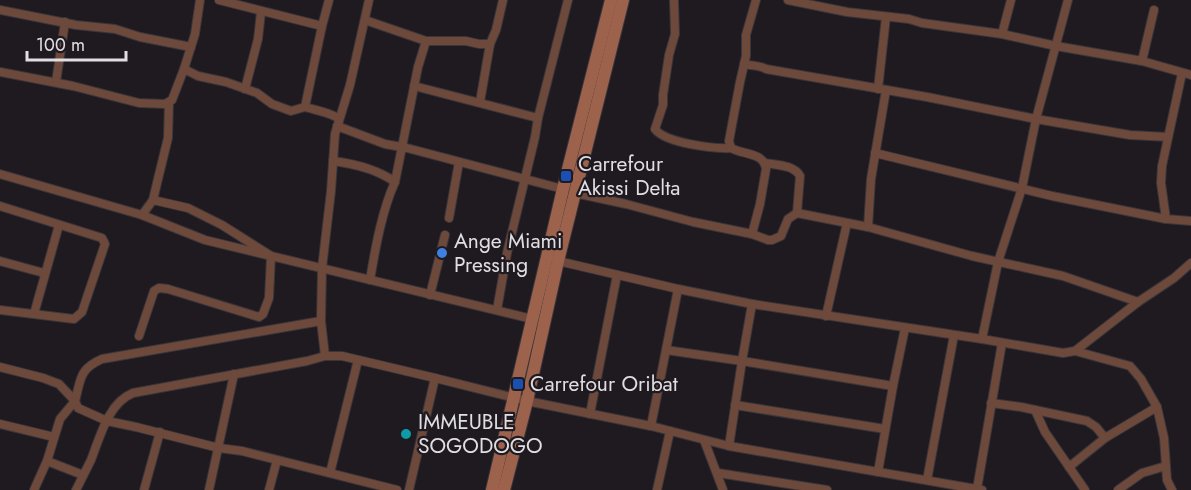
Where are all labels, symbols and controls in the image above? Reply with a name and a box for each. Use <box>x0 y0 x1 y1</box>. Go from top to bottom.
scale bar <box>27 24 126 62</box>
text: 100 m <box>36 32 85 58</box>
place label: Carrefour Akissi Delta <box>578 149 680 203</box>
marker: Carrefour Akissi Delta <box>559 169 573 183</box>
place label: Ange Miami Pressing <box>454 226 562 280</box>
marker: Ange Miami Pressing <box>435 246 449 260</box>
place label: Carrefour Oribat <box>530 369 678 399</box>
marker: Carrefour Oribat <box>511 377 525 391</box>
place label: IMMEUBLE SOGODOGO <box>418 407 543 461</box>
marker: IMMEUBLE SOGODOGO <box>399 427 413 441</box>

